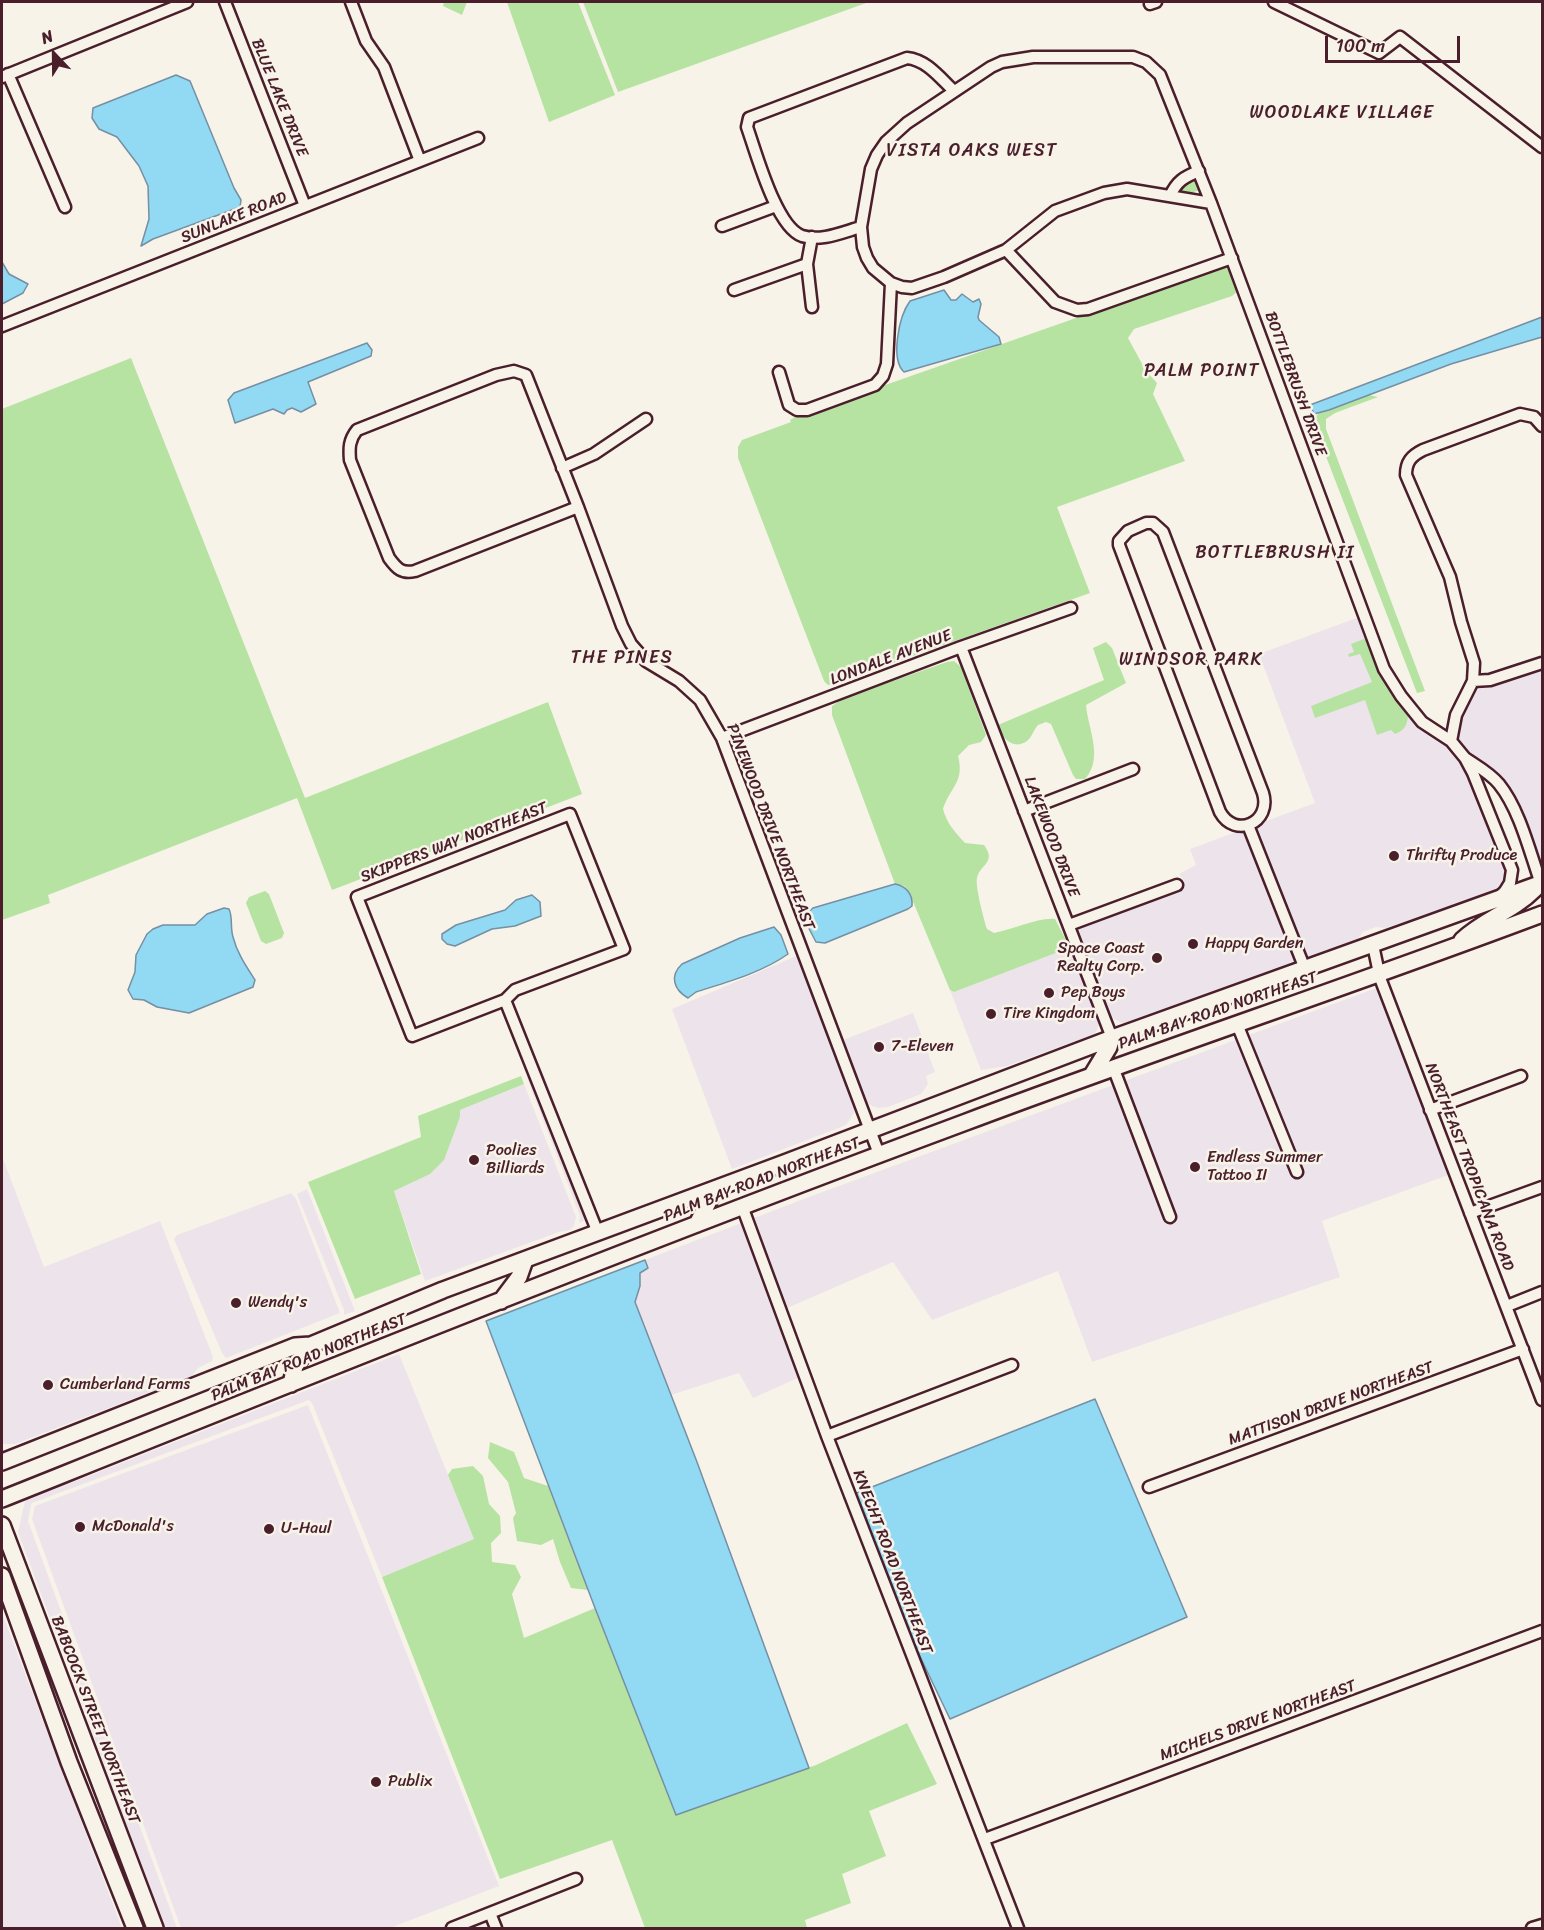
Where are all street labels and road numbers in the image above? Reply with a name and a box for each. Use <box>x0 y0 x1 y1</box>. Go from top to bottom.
street label: BLUE LAKE DRIVE <box>247 36 311 160</box>
street label: SUNLAKE ROAD <box>178 188 290 248</box>
street label: BOTTLEBRUSH DRIVE <box>1260 309 1330 459</box>
street label: LONDALE AVENUE <box>828 626 954 690</box>
street label: PINEWOOD DRIVE NORTHEAST <box>722 721 818 933</box>
street label: LAKEWOOD DRIVE <box>1019 774 1083 900</box>
street label: SKIPPERS WAY NORTHEAST <box>358 798 550 888</box>
street label: PALM BAY ROAD NORTHEAST <box>1116 968 1320 1054</box>
street label: NORTHEAST TROPICANA ROAD <box>1420 1060 1518 1274</box>
street label: PALM BAY ROAD NORTHEAST <box>661 1134 863 1226</box>
street label: PALM BAY ROAD NORTHEAST <box>209 1310 409 1406</box>
street label: MATTISON DRIVE NORTHEAST <box>1226 1358 1436 1450</box>
street label: KNECHT ROAD NORTHEAST <box>848 1467 936 1657</box>
street label: BABCOCK STREET NORTHEAST <box>46 1613 144 1827</box>
street label: MICHELS DRIVE NORTHEAST <box>1157 1677 1359 1765</box>

